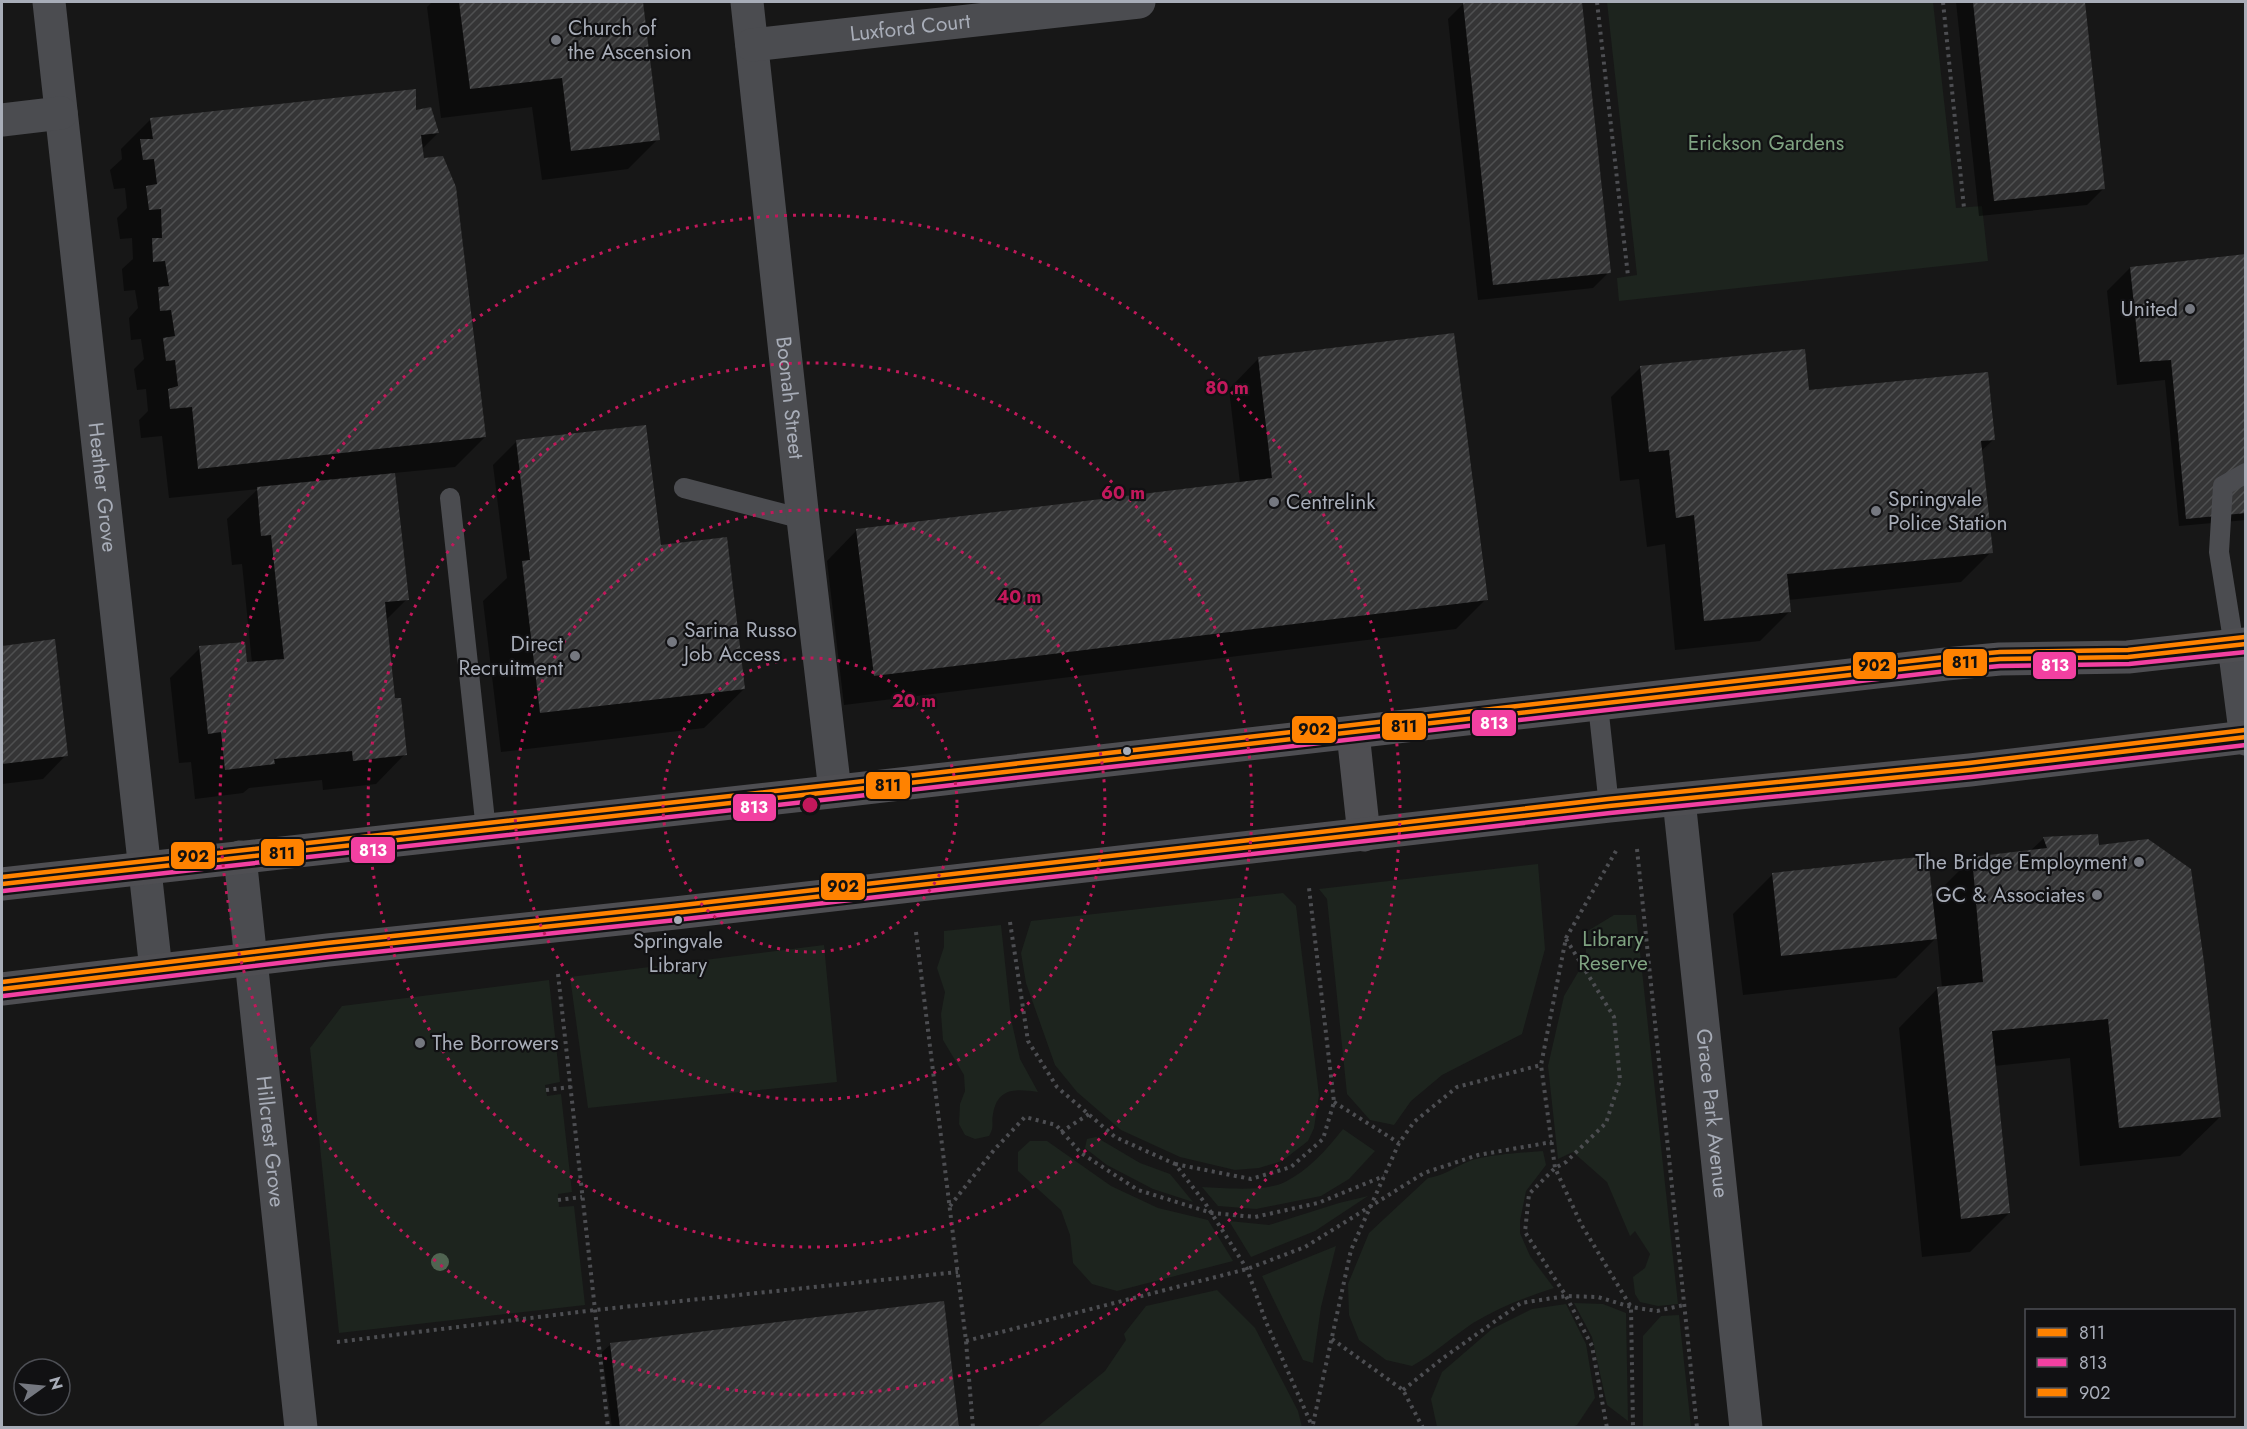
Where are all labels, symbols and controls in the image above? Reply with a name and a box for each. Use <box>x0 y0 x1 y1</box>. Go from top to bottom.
street label: Luxford Court <box>848 6 972 49</box>
place label: Church of the Ascension <box>568 13 692 67</box>
marker: Church of the Ascension <box>549 33 563 47</box>
park label: Erickson Gardens <box>1688 128 1844 158</box>
place label: United <box>2121 294 2178 324</box>
marker: United <box>2183 302 2197 316</box>
street label: Boonah Street <box>768 335 811 461</box>
text: 80 m <box>1205 375 1249 401</box>
street label: Heather Grove <box>81 421 125 554</box>
text: 60 m <box>1101 480 1145 506</box>
place label: Springvale Police Station <box>1888 484 2007 538</box>
place label: Centrelink <box>1286 487 1376 517</box>
marker: Centrelink <box>1267 495 1281 509</box>
marker: Springvale Police Station <box>1869 504 1883 518</box>
text: 40 m <box>997 584 1041 610</box>
place label: Sarina Russo Job Access <box>681 615 797 669</box>
place label: Direct Recruitment <box>458 629 563 683</box>
marker: Sarina Russo Job Access <box>665 635 679 649</box>
line badge: 811 <box>1942 648 1988 677</box>
marker: Direct Recruitment <box>568 649 582 663</box>
line badge: 902 <box>1852 651 1897 680</box>
text: 811 <box>1952 651 1978 674</box>
line badge: 813 <box>2032 651 2077 680</box>
text: 902 <box>1858 654 1890 677</box>
text: 813 <box>2041 654 2069 677</box>
text: 20 m <box>892 688 936 714</box>
line badge: 813 <box>1471 709 1517 737</box>
line badge: 811 <box>1381 712 1427 741</box>
text: 813 <box>1480 712 1508 735</box>
line badge: 902 <box>1291 715 1337 744</box>
text: 811 <box>1391 715 1417 738</box>
text: 902 <box>1298 718 1330 741</box>
unlabelled marker <box>1121 745 1133 757</box>
line badge: 811 <box>865 771 911 800</box>
text: 811 <box>875 774 901 797</box>
line badge: 813 <box>732 793 777 822</box>
centre of rings <box>800 795 820 815</box>
text: 813 <box>740 796 768 819</box>
line badge: 813 <box>350 836 396 864</box>
line badge: 811 <box>260 838 305 867</box>
text: 813 <box>359 839 387 862</box>
line badge: 902 <box>170 841 216 870</box>
text: 811 <box>269 842 295 865</box>
text: 902 <box>177 845 209 868</box>
place label: The Bridge Employment <box>1915 847 2127 877</box>
marker: The Bridge Employment <box>2132 855 2146 869</box>
line badge: 902 <box>820 872 866 901</box>
text: 902 <box>827 875 859 898</box>
place label: GC & Associates <box>1935 880 2085 910</box>
marker: GC & Associates <box>2090 888 2104 902</box>
marker: Springvale Library <box>672 914 684 926</box>
park label: Library Reserve <box>1578 924 1648 978</box>
place label: Springvale Library <box>633 927 723 980</box>
street label: Grace Park Avenue <box>1688 1027 1736 1200</box>
place label: The Borrowers <box>432 1028 559 1058</box>
marker: The Borrowers <box>413 1036 427 1050</box>
street label: Hillcrest Grove <box>248 1074 292 1209</box>
legend <box>2025 1309 2235 1417</box>
text: 811 <box>2079 1320 2105 1346</box>
text: 813 <box>2079 1350 2107 1376</box>
north arrow <box>12 1357 72 1417</box>
text: N <box>43 1374 69 1392</box>
text: 902 <box>2079 1380 2110 1406</box>

